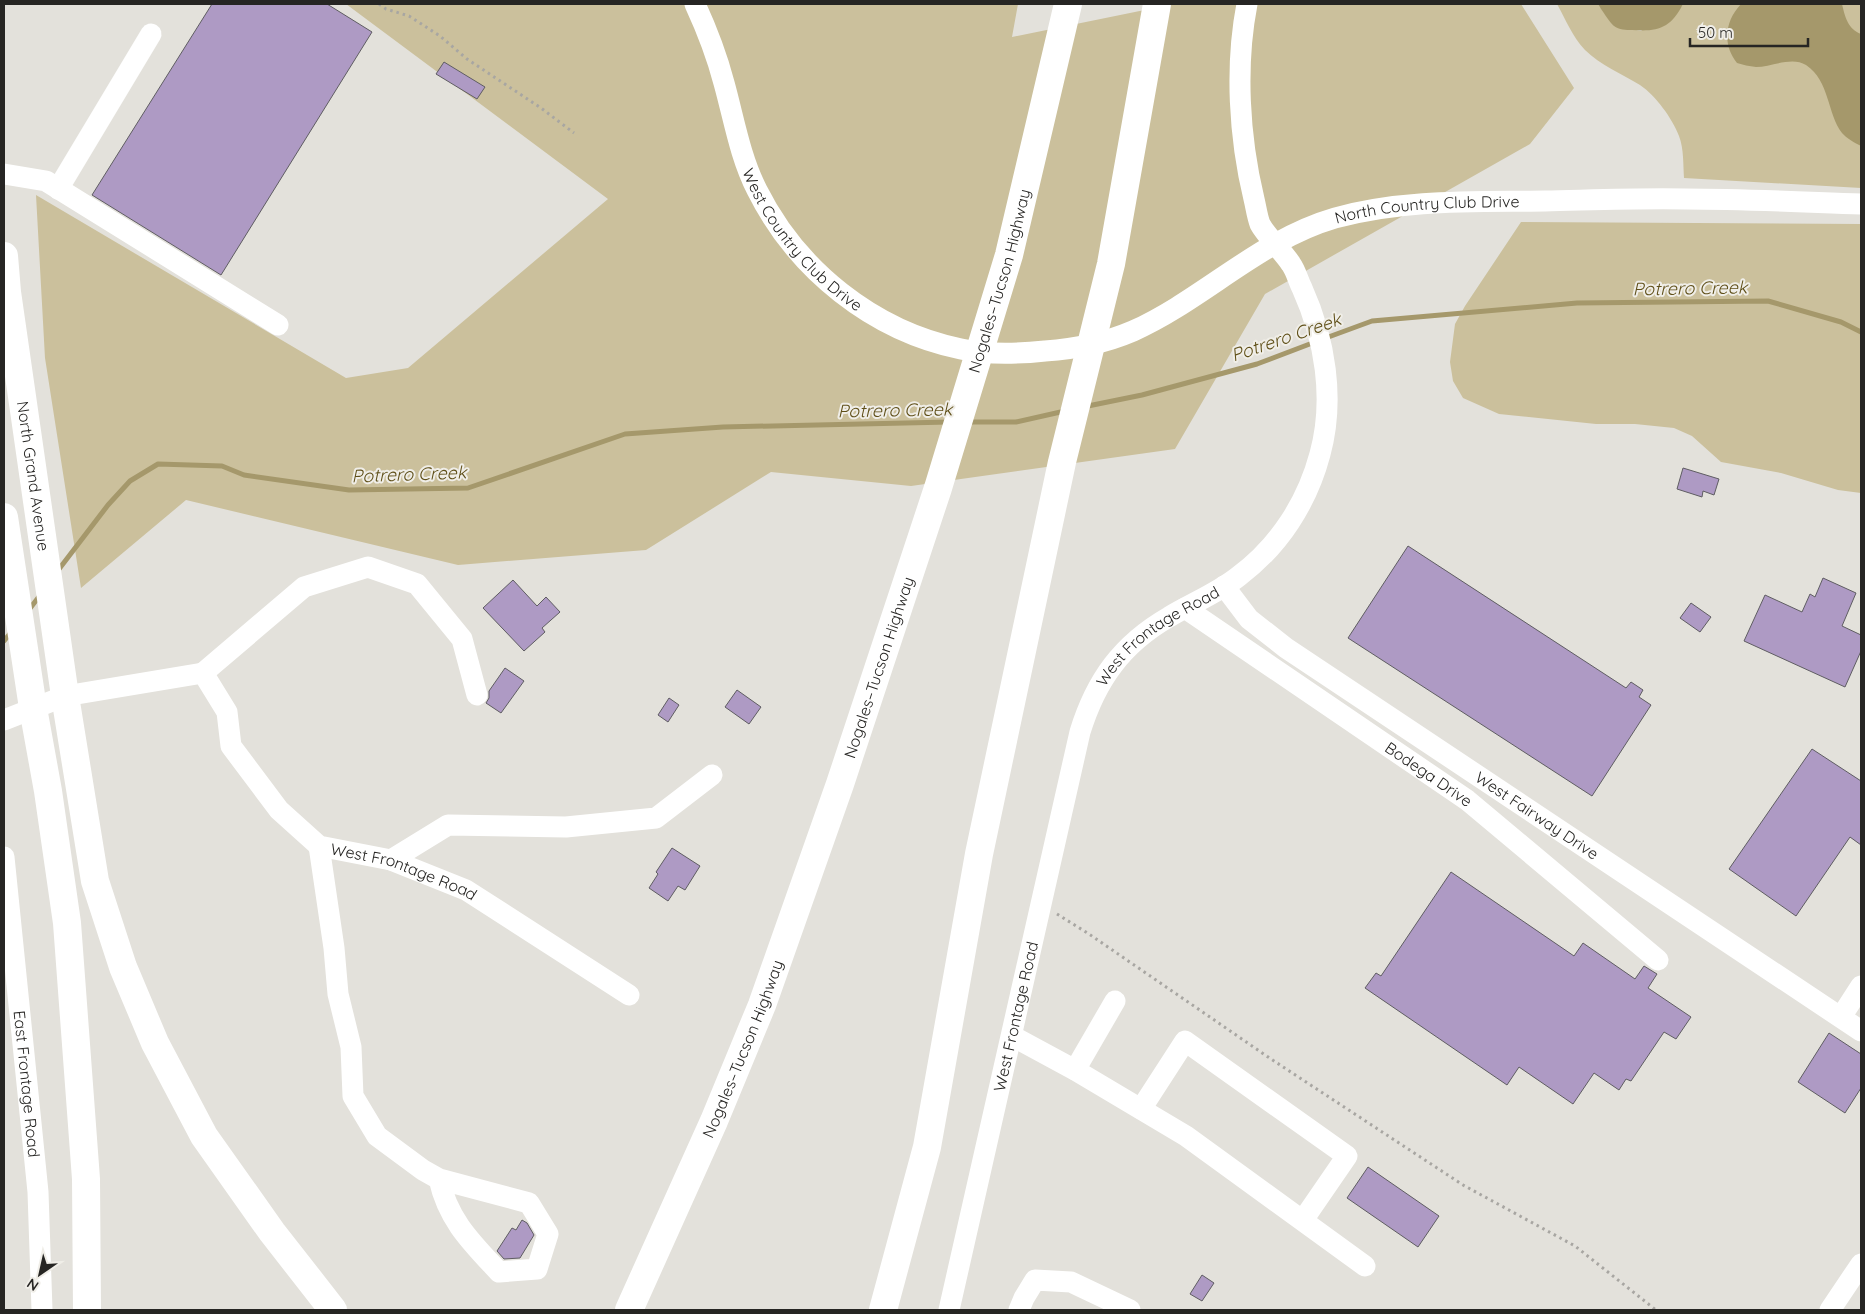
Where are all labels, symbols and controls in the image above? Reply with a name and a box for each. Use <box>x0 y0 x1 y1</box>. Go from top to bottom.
scale bar <box>1690 15 1808 47</box>
text: 50 m <box>1698 23 1733 42</box>
street label: West Country Club Drive <box>738 165 866 315</box>
street label: Nogales–Tucson Highway <box>964 187 1034 375</box>
street label: North Country Club Drive <box>1332 191 1520 228</box>
water label: Potrero Creek <box>1632 275 1749 301</box>
water label: Potrero Creek <box>1228 307 1345 367</box>
water label: Potrero Creek <box>837 397 954 423</box>
street label: North Grand Avenue <box>13 400 54 552</box>
water label: Potrero Creek <box>351 460 468 487</box>
street label: Nogales–Tucson Highway <box>839 574 918 761</box>
street label: West Frontage Road <box>1092 582 1223 690</box>
street label: Bodega Drive <box>1381 737 1476 811</box>
street label: West Fairway Drive <box>1471 767 1603 864</box>
street label: West Frontage Road <box>329 838 481 904</box>
street label: West Frontage Road <box>989 940 1042 1093</box>
street label: Nogales–Tucson Highway <box>698 957 787 1141</box>
street label: East Frontage Road <box>10 1009 44 1158</box>
north arrow <box>15 1249 65 1299</box>
text: N <box>23 1274 42 1295</box>

